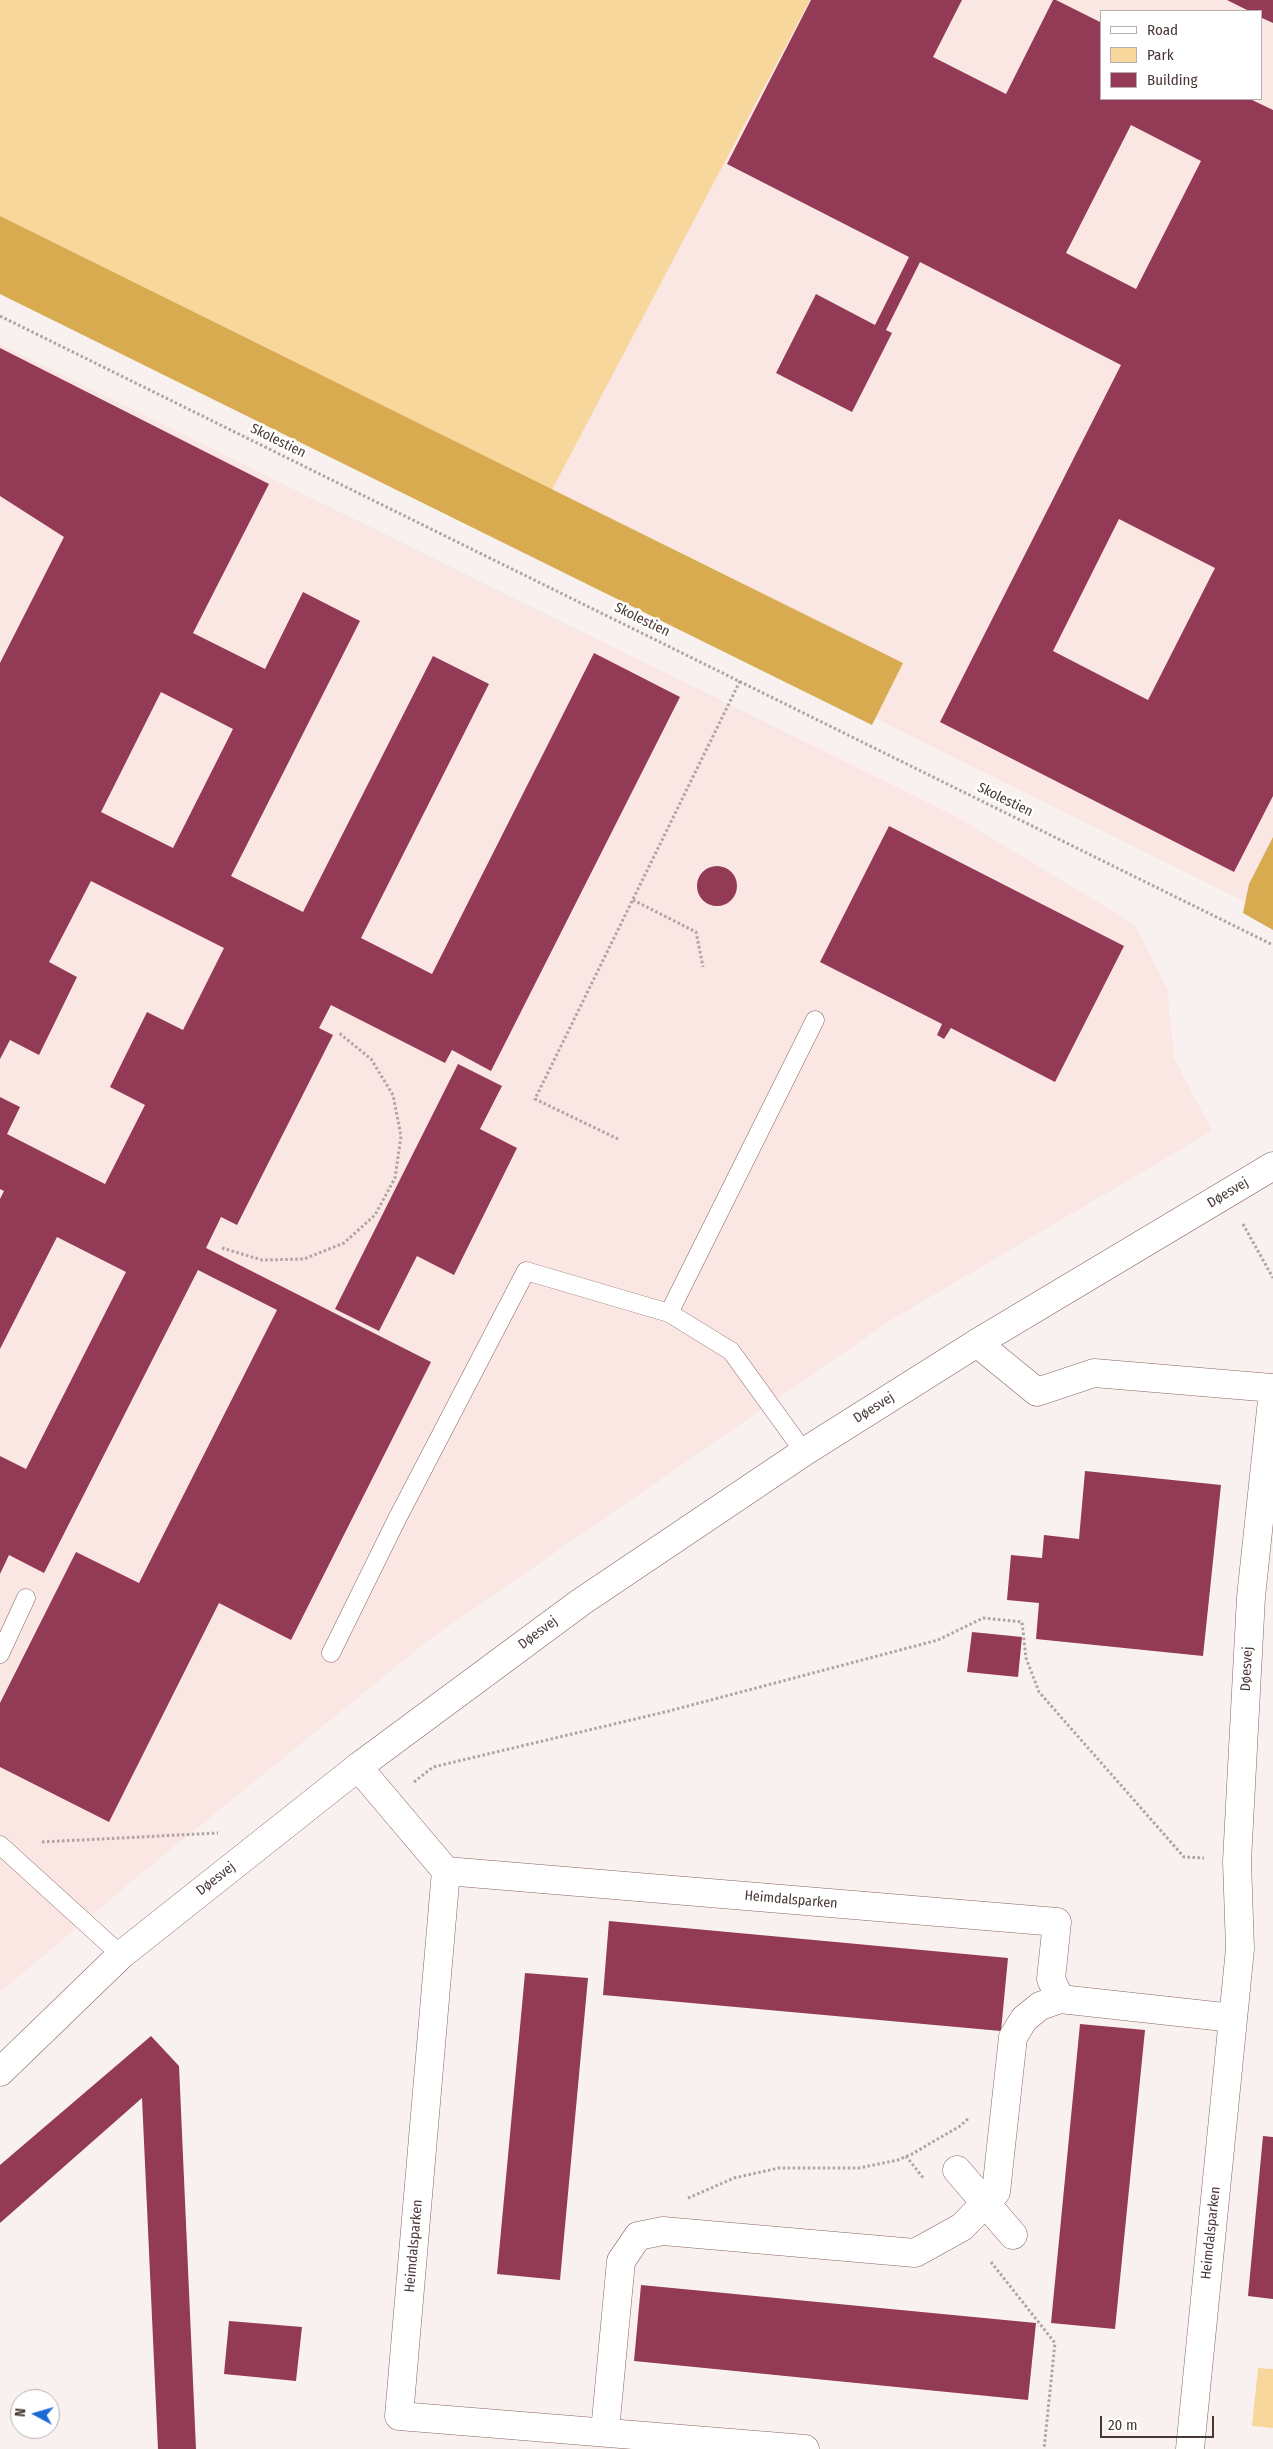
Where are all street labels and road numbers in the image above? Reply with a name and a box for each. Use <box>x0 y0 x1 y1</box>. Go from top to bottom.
street label: Skolestien <box>248 420 308 462</box>
street label: Skolestien <box>612 599 672 641</box>
street label: Skolestien <box>975 779 1035 821</box>
street label: Døesvej <box>1204 1174 1252 1212</box>
street label: Døesvej <box>851 1389 897 1427</box>
street label: Døesvej <box>515 1613 561 1653</box>
street label: Døesvej <box>1237 1646 1257 1692</box>
street label: Døesvej <box>193 1859 239 1899</box>
street label: Heimdalsparken <box>744 1888 838 1912</box>
street label: Heimdalsparken <box>1198 2186 1224 2280</box>
street label: Heimdalsparken <box>402 2199 426 2293</box>

